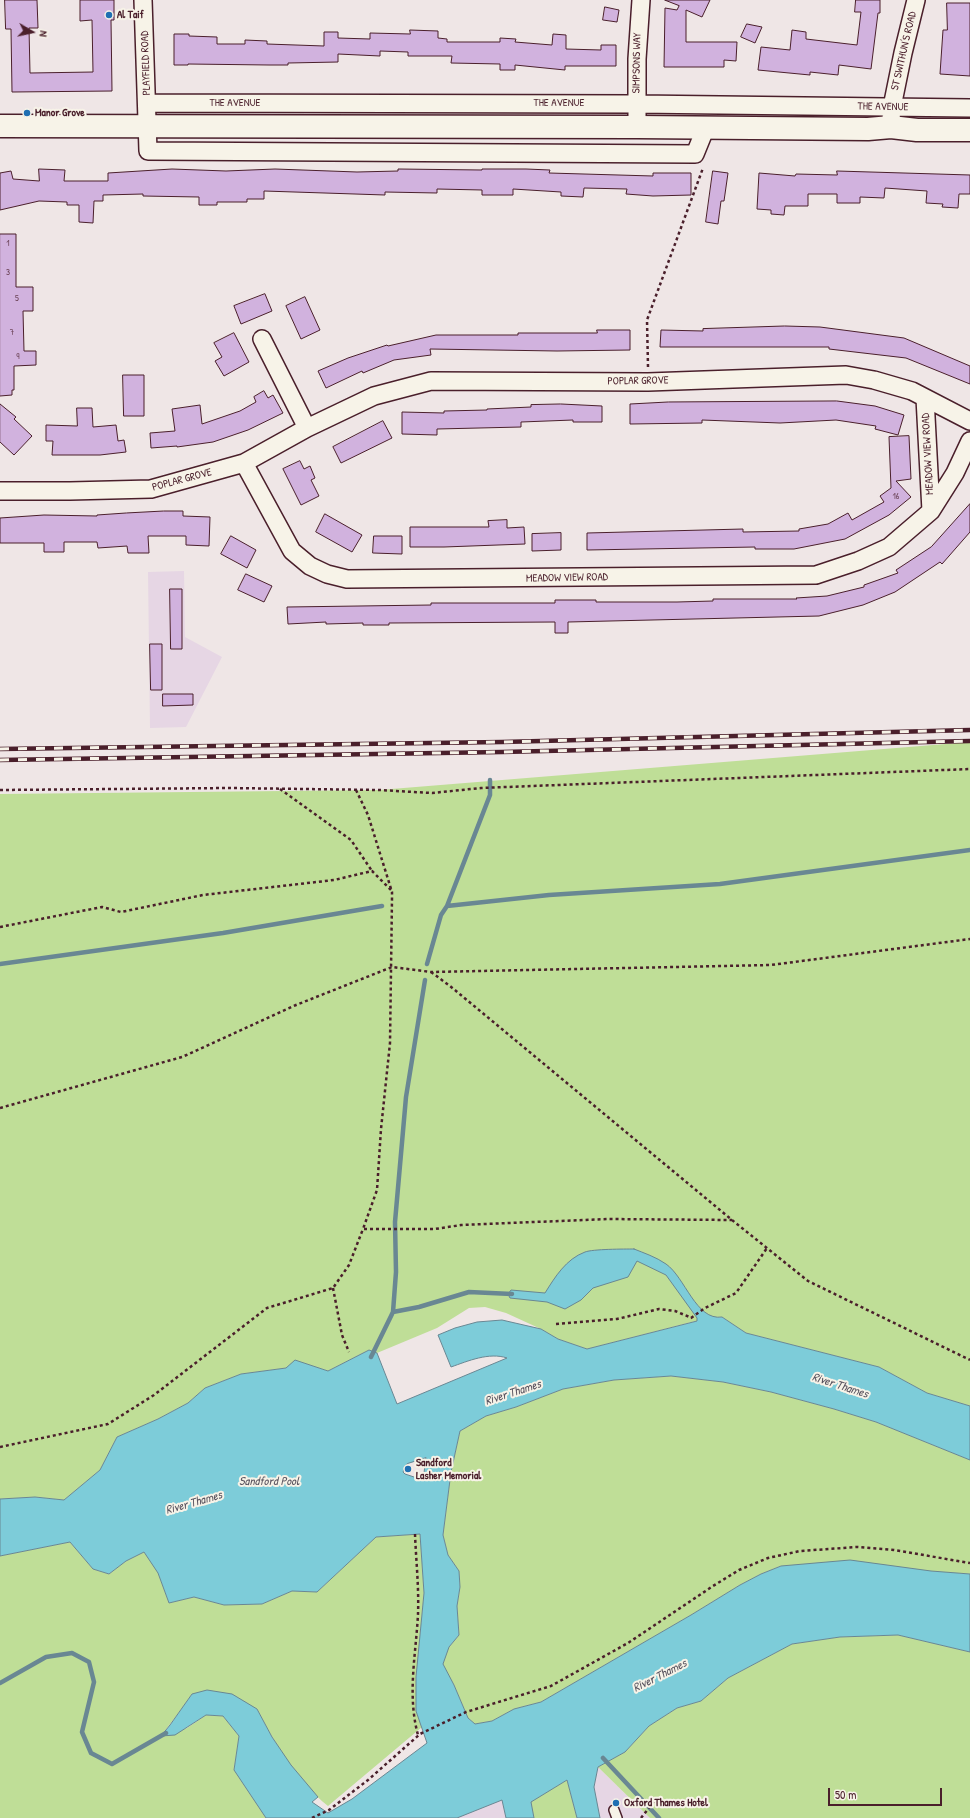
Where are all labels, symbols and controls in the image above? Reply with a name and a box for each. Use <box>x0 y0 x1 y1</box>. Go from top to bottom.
place label: Al Taif <box>117 8 144 22</box>
marker: Al Taif <box>104 10 114 20</box>
street label: ST SWITHUN'S ROAD <box>889 10 919 92</box>
north arrow <box>12 12 52 52</box>
text: N <box>36 30 51 38</box>
street label: PLAYFIELD ROAD <box>138 30 154 96</box>
street label: SIMPSONS WAY <box>630 32 644 94</box>
street label: THE AVENUE <box>210 96 260 110</box>
street label: THE AVENUE <box>534 96 584 110</box>
street label: THE AVENUE <box>857 100 909 114</box>
place label: Manor Grove <box>35 106 85 120</box>
marker: Manor Grove <box>22 108 32 118</box>
house number: 1 <box>6 239 10 249</box>
house number: 3 <box>6 268 10 278</box>
house number: 5 <box>15 294 19 304</box>
house number: 7 <box>10 328 14 338</box>
house number: 9 <box>16 352 20 362</box>
street label: POPLAR GROVE <box>607 374 669 388</box>
street label: MEADOW VIEW ROAD <box>919 413 937 495</box>
street label: POPLAR GROVE <box>151 466 213 494</box>
house number: 16 <box>893 492 899 502</box>
street label: MEADOW VIEW ROAD <box>526 571 608 585</box>
water label: River Thames <box>810 1370 870 1402</box>
water label: River Thames <box>483 1377 543 1409</box>
place label: Sandford Lasher Memorial <box>416 1456 481 1482</box>
marker: Sandford Lasher Memorial <box>403 1464 413 1474</box>
water label: Sandford Pool <box>239 1475 299 1489</box>
water label: River Thames <box>164 1488 224 1518</box>
water label: River Thames <box>631 1656 689 1696</box>
scale bar <box>830 1780 944 1806</box>
text: 50 m <box>835 1786 856 1803</box>
place label: Oxford Thames Hotel <box>624 1796 708 1810</box>
marker: Oxford Thames Hotel <box>611 1798 621 1808</box>

